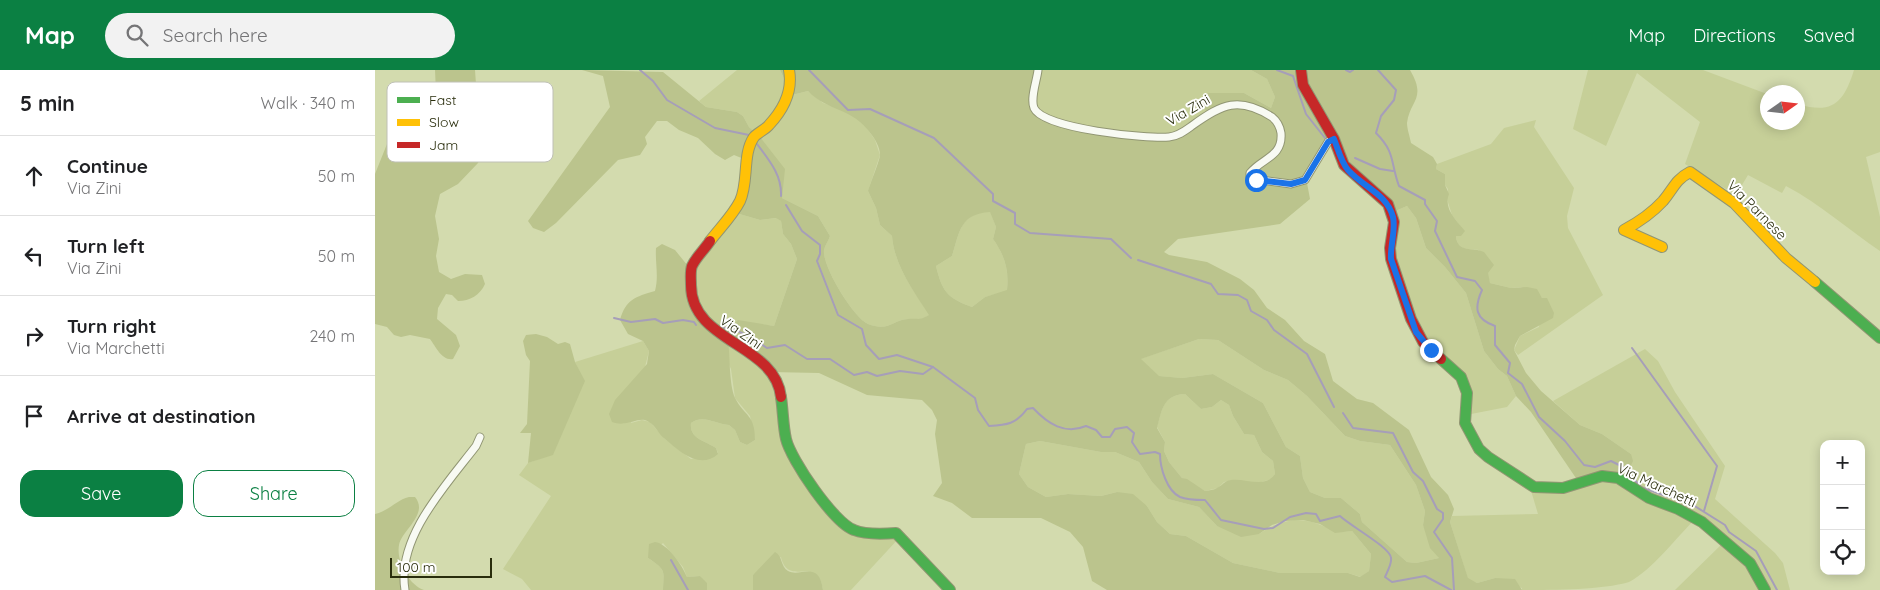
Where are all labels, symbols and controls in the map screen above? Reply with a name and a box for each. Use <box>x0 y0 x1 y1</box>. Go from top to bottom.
search box <box>105 13 455 58</box>
text: Map <box>25 20 75 50</box>
icon: search <box>123 21 151 49</box>
text: Search here <box>163 23 268 47</box>
text: Map <box>1628 24 1665 47</box>
text: Directions <box>1693 24 1776 47</box>
text: Saved <box>1804 24 1855 47</box>
legend <box>387 82 553 162</box>
north arrow <box>1760 85 1805 130</box>
text: 5 min <box>20 90 75 116</box>
street label: Via Zini <box>1163 90 1213 130</box>
text: Fast <box>429 91 457 109</box>
text: Walk · 340 m <box>261 93 355 113</box>
text: Slow <box>429 113 459 131</box>
text: Jam <box>429 136 458 154</box>
text: Continue <box>67 154 148 178</box>
icon: ahead <box>20 162 48 190</box>
text: 50 m <box>318 166 355 186</box>
route start <box>1245 169 1268 192</box>
street label: Via Parnese <box>1723 176 1791 244</box>
text: Via Zini <box>67 178 122 198</box>
text: Turn left <box>67 234 145 258</box>
icon: left <box>20 242 48 270</box>
text: 50 m <box>318 246 355 266</box>
text: Via Zini <box>67 258 122 278</box>
street label: Via Zini <box>716 311 766 353</box>
text: Turn right <box>67 314 156 338</box>
icon: right <box>20 322 48 350</box>
text: 240 m <box>309 326 355 346</box>
text: Via Marchetti <box>67 338 165 358</box>
route end <box>1420 339 1443 362</box>
icon: arrive <box>20 402 48 430</box>
text: Arrive at destination <box>67 404 256 428</box>
map controls <box>1820 440 1865 575</box>
button: + <box>1820 440 1865 485</box>
street label: Via Marchetti <box>1615 459 1699 511</box>
button: Save <box>20 470 183 517</box>
button: Share <box>193 470 355 517</box>
button: − <box>1820 485 1865 530</box>
button: locate <box>1820 530 1865 575</box>
scale bar <box>390 555 493 578</box>
text: 100 m <box>397 558 435 576</box>

